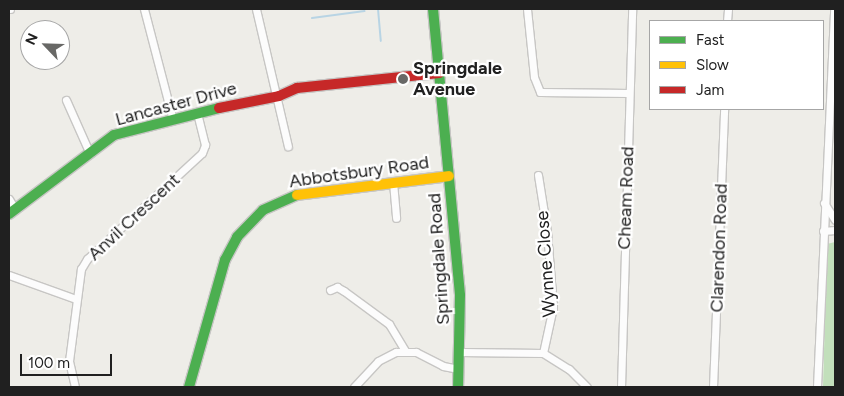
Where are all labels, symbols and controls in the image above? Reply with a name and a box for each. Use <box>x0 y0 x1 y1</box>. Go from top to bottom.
north arrow <box>20 20 70 70</box>
legend <box>649 20 824 110</box>
text: N <box>22 31 42 48</box>
text: Fast <box>696 31 724 49</box>
text: Slow <box>696 56 729 74</box>
place label: Springdale Avenue <box>413 58 502 100</box>
marker: Springdale Avenue <box>397 73 409 85</box>
street label: Lancaster Drive <box>113 77 239 131</box>
text: Jam <box>696 81 724 99</box>
street label: Cheam Road <box>613 146 639 250</box>
street label: Abbotsbury Road <box>288 151 430 193</box>
street label: Anvil Crescent <box>84 169 184 265</box>
street label: Clarendon Road <box>706 183 732 313</box>
street label: Springdale Road <box>424 192 454 326</box>
street label: Wynne Close <box>532 210 560 318</box>
scale bar <box>22 344 115 376</box>
text: 100 m <box>28 354 70 372</box>

